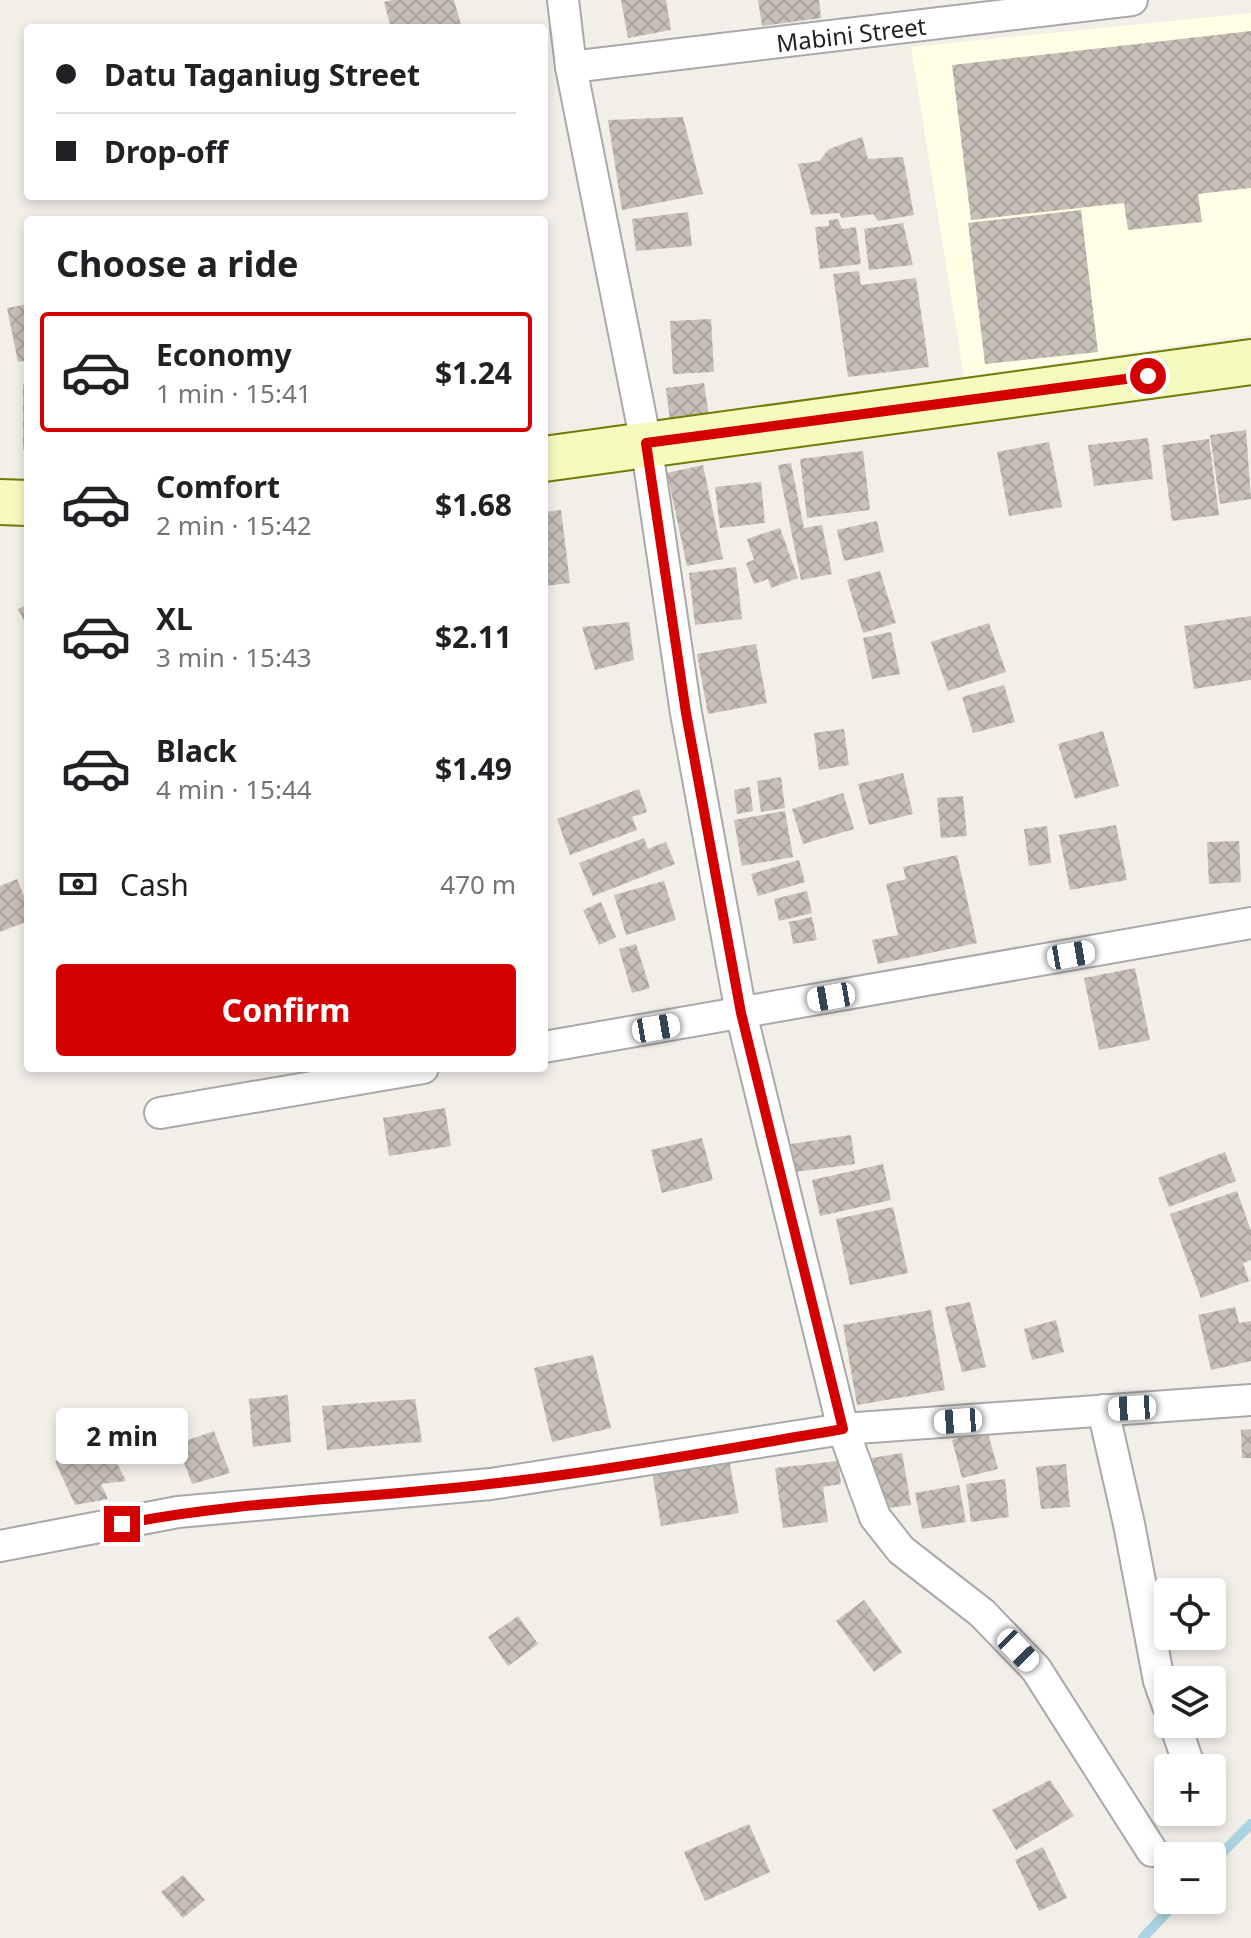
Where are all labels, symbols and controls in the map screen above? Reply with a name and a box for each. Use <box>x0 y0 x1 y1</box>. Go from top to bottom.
street label: Mabini Street <box>774 8 928 59</box>
text: Datu Taganiug Street <box>104 54 420 95</box>
text: Drop-off <box>104 131 228 172</box>
text: Choose a ride <box>56 239 298 288</box>
text: Economy <box>156 334 292 375</box>
icon: car <box>60 336 132 408</box>
text: $1.24 <box>435 352 512 393</box>
route start <box>1130 358 1166 394</box>
text: 1 min · 15:41 <box>156 375 312 411</box>
text: Comfort <box>156 466 280 507</box>
icon: car <box>60 468 132 540</box>
text: $1.68 <box>435 484 512 525</box>
text: 2 min · 15:42 <box>156 507 312 543</box>
text: XL <box>156 598 193 639</box>
icon: car <box>60 600 132 672</box>
text: $2.11 <box>435 616 512 657</box>
text: 3 min · 15:43 <box>156 639 312 675</box>
text: Black <box>156 730 237 771</box>
icon: car <box>60 732 132 804</box>
text: $1.49 <box>435 748 512 789</box>
text: 4 min · 15:44 <box>156 771 312 807</box>
icon: cash <box>56 862 100 906</box>
text: Cash <box>120 864 189 905</box>
text: 470 m <box>440 866 516 902</box>
car <box>1045 939 1097 971</box>
button: Confirm <box>56 964 516 1056</box>
car <box>805 981 857 1013</box>
car <box>630 1012 682 1044</box>
car <box>1107 1395 1157 1421</box>
car <box>933 1407 983 1435</box>
callout: 2 min <box>56 1408 188 1464</box>
text: 2 min <box>86 1418 158 1454</box>
route end <box>104 1506 140 1542</box>
map controls <box>1154 1578 1226 1914</box>
button: locate <box>1154 1578 1226 1650</box>
car <box>993 1624 1043 1676</box>
button: layers <box>1154 1666 1226 1738</box>
button: + <box>1154 1754 1226 1826</box>
button: − <box>1154 1842 1226 1914</box>

